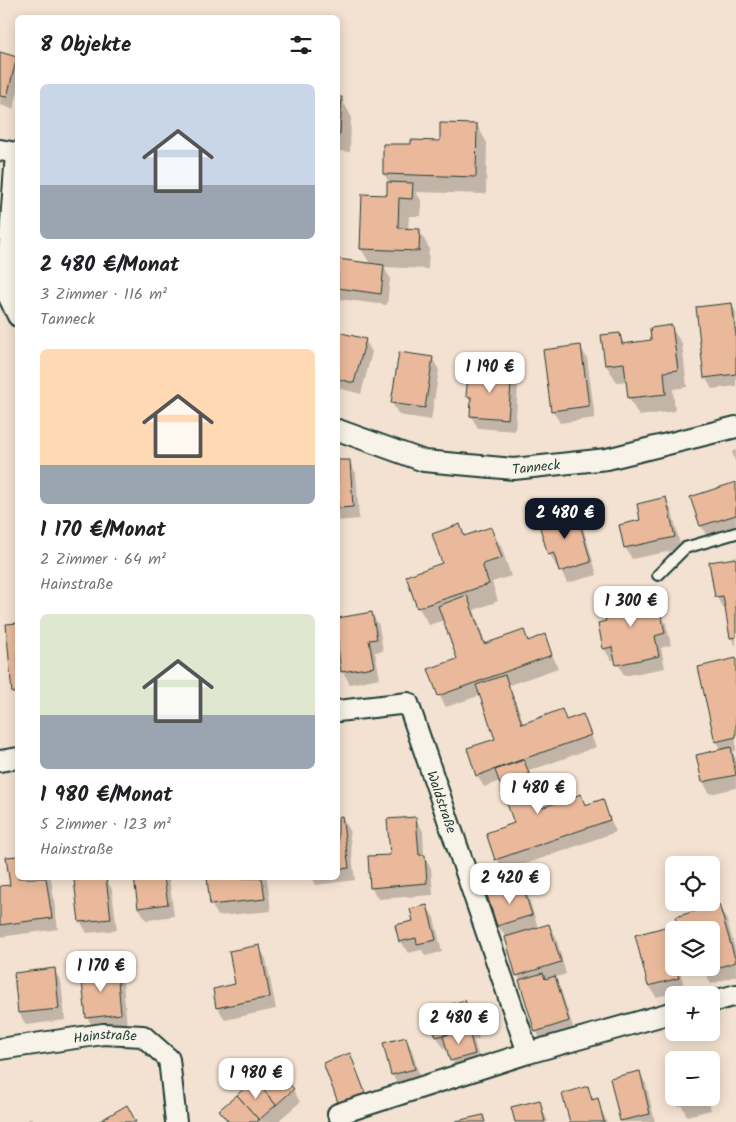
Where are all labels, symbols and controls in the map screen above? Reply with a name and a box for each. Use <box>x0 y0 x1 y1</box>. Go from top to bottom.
text: 8 Objekte <box>40 29 131 62</box>
icon: filters <box>287 31 315 59</box>
icon: home <box>133 116 223 206</box>
text: 2 480 €/Monat <box>40 249 180 282</box>
text: 3 Zimmer · 116 m² <box>40 282 167 307</box>
text: Tanneck <box>40 307 95 332</box>
pin: 1 190 € <box>444 352 536 394</box>
text: 1 190 € <box>466 355 514 380</box>
icon: home <box>133 381 223 471</box>
street label: Tanneck <box>511 454 562 481</box>
pin: 2 480 € <box>519 498 611 540</box>
text: 2 480 € <box>536 501 594 526</box>
text: 1 170 €/Monat <box>40 514 166 547</box>
text: 2 Zimmer · 64 m² <box>40 547 166 572</box>
text: Hainstraße <box>40 572 113 597</box>
pin: 1 300 € <box>585 586 677 628</box>
text: 1 300 € <box>605 589 657 614</box>
icon: home <box>133 646 223 736</box>
street label: Waldstraße <box>420 768 462 837</box>
pin: 1 480 € <box>492 772 584 815</box>
text: 1 480 € <box>511 776 565 801</box>
text: 1 980 €/Monat <box>40 779 173 812</box>
text: 5 Zimmer · 123 m² <box>40 812 171 837</box>
text: Hainstraße <box>40 837 113 862</box>
map controls <box>665 856 720 1106</box>
button: locate <box>665 856 720 911</box>
pin: 2 420 € <box>464 862 556 905</box>
text: 2 420 € <box>481 866 539 891</box>
button: layers <box>665 921 720 976</box>
pin: 1 170 € <box>55 950 147 993</box>
text: 1 170 € <box>77 954 125 979</box>
button: + <box>665 986 720 1041</box>
pin: 2 480 € <box>413 1002 505 1045</box>
text: 2 480 € <box>430 1006 488 1031</box>
street label: Hainstraße <box>72 1024 138 1050</box>
button: − <box>665 1051 720 1106</box>
pin: 1 980 € <box>210 1058 302 1100</box>
text: 1 980 € <box>229 1061 283 1086</box>

